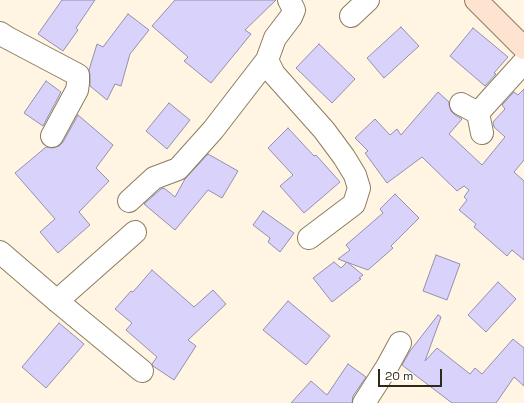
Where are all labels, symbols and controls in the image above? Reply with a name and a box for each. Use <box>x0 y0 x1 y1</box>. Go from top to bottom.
scale bar <box>380 361 444 387</box>
text: 20 m <box>385 368 413 384</box>

